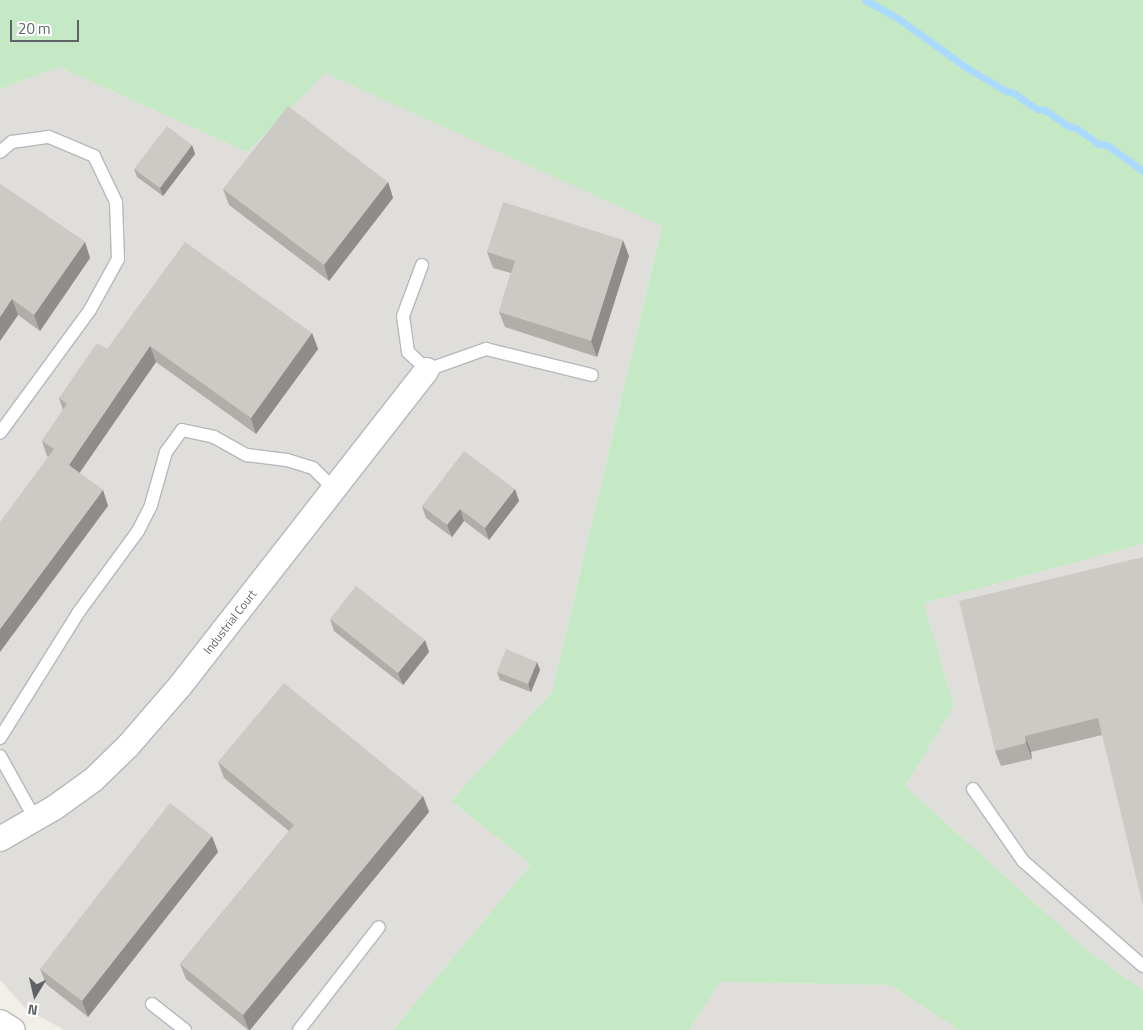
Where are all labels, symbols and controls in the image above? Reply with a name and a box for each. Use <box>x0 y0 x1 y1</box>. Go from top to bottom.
scale bar <box>12 10 81 42</box>
text: 20 m <box>18 17 51 40</box>
street label: Industrial Court <box>200 587 260 657</box>
north arrow <box>10 970 60 1020</box>
text: N <box>26 999 39 1021</box>

